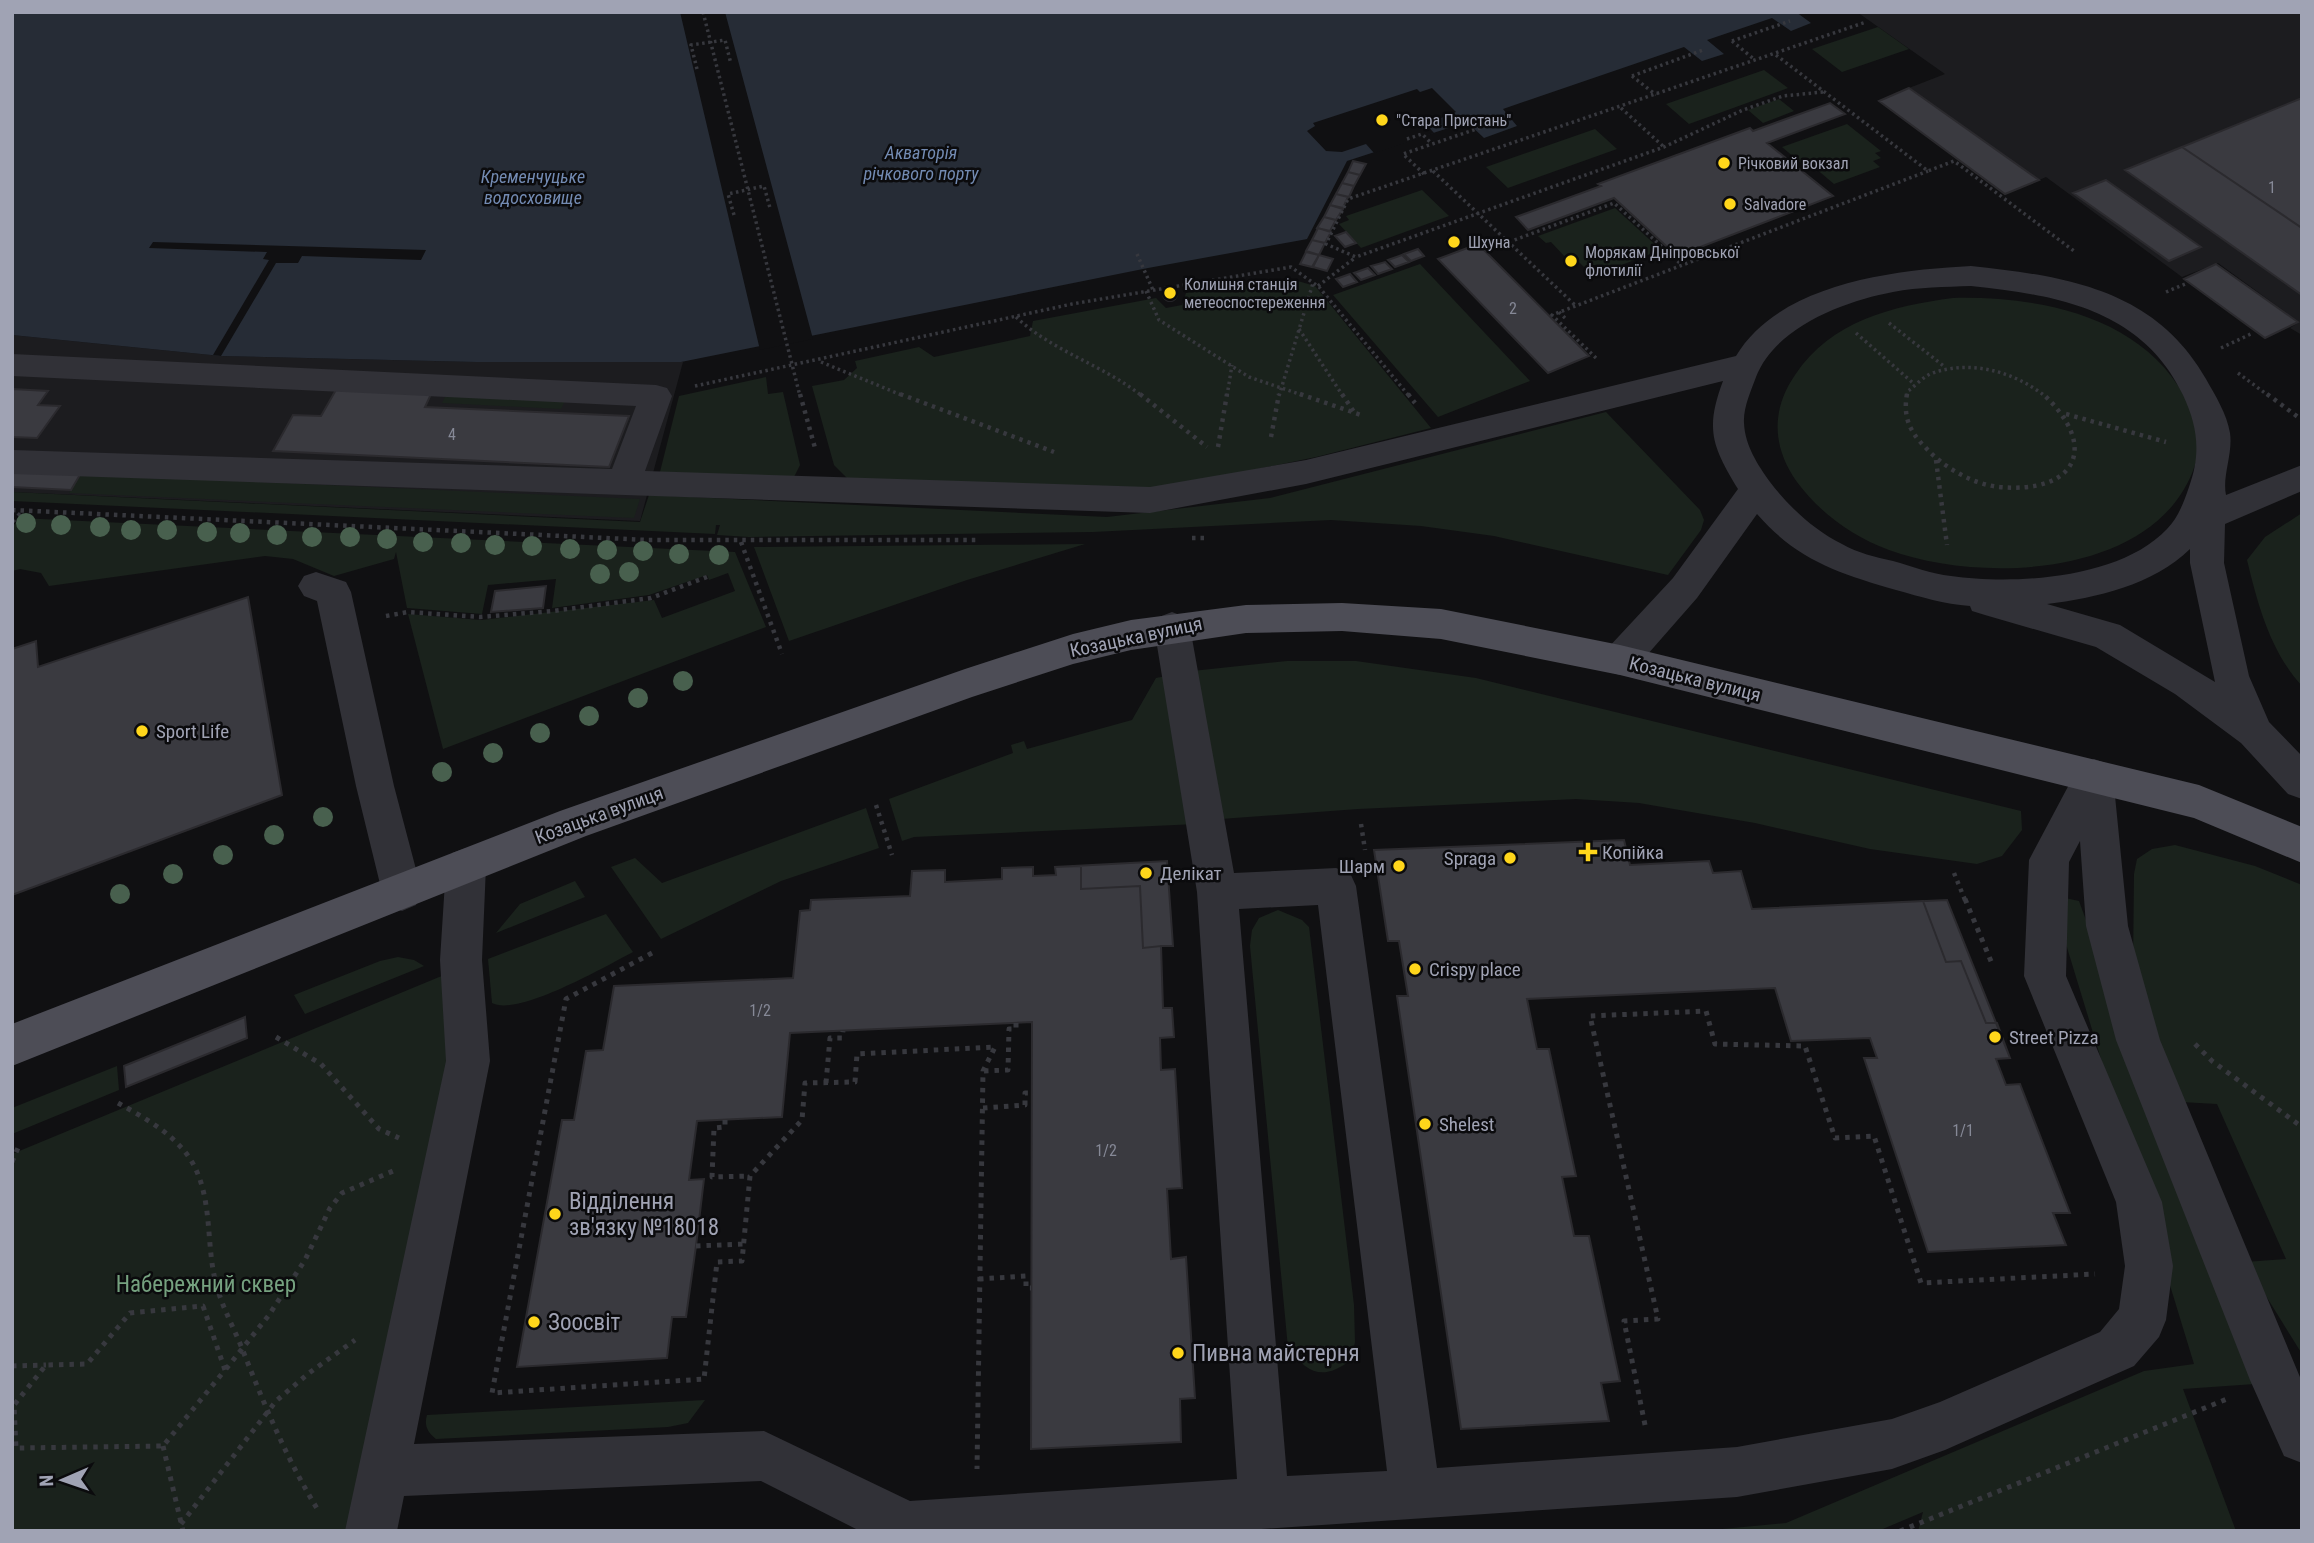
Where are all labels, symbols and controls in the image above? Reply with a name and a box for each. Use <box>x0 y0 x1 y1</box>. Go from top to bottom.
place label: "Стара Пристань" <box>1396 111 1511 130</box>
marker: "Стара Пристань" <box>1374 112 1390 128</box>
water label: Акваторія річкового порту <box>862 142 979 184</box>
place label: Річковий вокзал <box>1738 154 1849 173</box>
marker: Річковий вокзал <box>1716 155 1732 171</box>
water label: Кременчуцьке водосховище <box>481 166 585 208</box>
house number: 1 <box>2268 178 2276 197</box>
place label: Salvadore <box>1744 195 1806 214</box>
marker: Salvadore <box>1722 196 1738 212</box>
place label: Шхуна <box>1468 233 1511 252</box>
marker: Шхуна <box>1446 234 1462 250</box>
place label: Морякам Дніпровської флотилії <box>1585 243 1740 280</box>
marker: Морякам Дніпровської флотилії <box>1563 253 1579 269</box>
place label: Колишня станція метеоспостереження <box>1184 275 1325 312</box>
marker: Колишня станція метеоспостереження <box>1162 285 1178 301</box>
house number: 2 <box>1509 299 1517 318</box>
house number: 4 <box>448 425 456 444</box>
street label: Козацька вулиця <box>1068 612 1204 662</box>
street label: Козацька вулиця <box>1627 652 1763 706</box>
place label: Sport Life <box>156 720 229 743</box>
marker: Sport Life <box>134 723 150 739</box>
street label: Козацька вулиця <box>532 781 666 849</box>
place label: Копійка <box>1602 841 1664 864</box>
marker: Копійка <box>1580 844 1596 860</box>
place label: Spraga <box>1444 847 1496 870</box>
marker: Spraga <box>1502 850 1518 866</box>
place label: Шарм <box>1339 855 1385 878</box>
marker: Шарм <box>1391 858 1407 874</box>
place label: Делікат <box>1160 862 1222 885</box>
marker: Делікат <box>1138 865 1154 881</box>
place label: Crispy place <box>1429 958 1521 981</box>
marker: Crispy place <box>1407 961 1423 977</box>
house number: 1/2 <box>749 1001 771 1020</box>
place label: Street Pizza <box>2009 1026 2099 1049</box>
marker: Street Pizza <box>1987 1029 2003 1045</box>
place label: Shelest <box>1439 1113 1495 1136</box>
marker: Shelest <box>1417 1116 1433 1132</box>
house number: 1/1 <box>1952 1121 1974 1140</box>
house number: 1/2 <box>1095 1141 1117 1160</box>
place label: Відділення зв'язку №18018 <box>569 1188 719 1241</box>
marker: Відділення зв'язку №18018 <box>547 1206 563 1222</box>
park label: Набережний сквер <box>116 1271 296 1298</box>
place label: Зоосвіт <box>548 1309 620 1336</box>
marker: Зоосвіт <box>526 1314 542 1330</box>
place label: Пивна майстерня <box>1192 1340 1360 1367</box>
marker: Пивна майстерня <box>1170 1345 1186 1361</box>
north arrow <box>28 1445 98 1515</box>
text: N <box>35 1474 58 1487</box>

